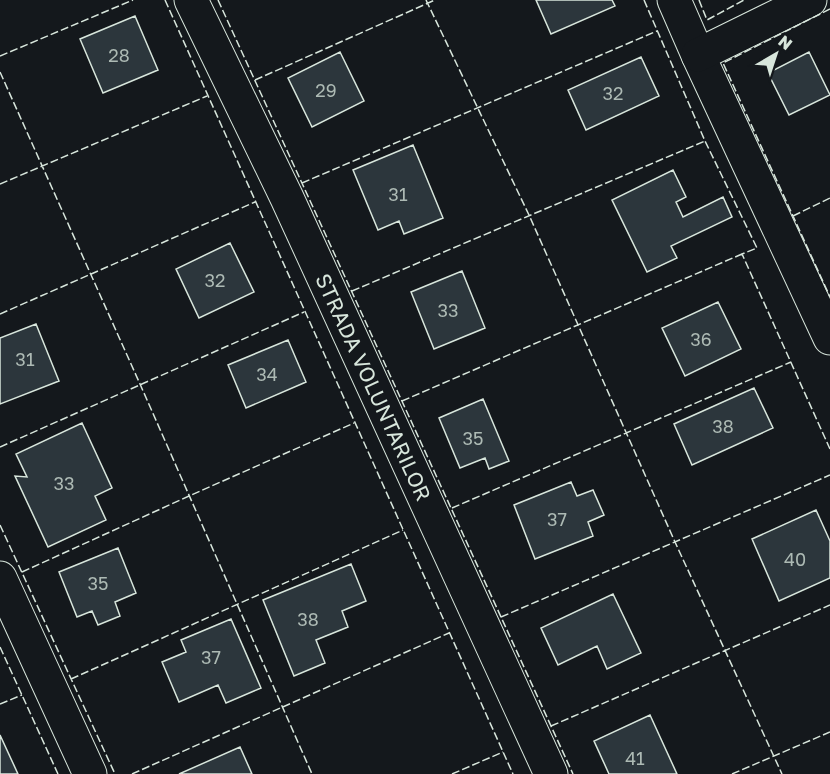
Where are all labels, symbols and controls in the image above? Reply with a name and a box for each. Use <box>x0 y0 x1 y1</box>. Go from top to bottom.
north arrow <box>746 24 806 84</box>
text: N <box>774 31 796 54</box>
house number: 28 <box>108 44 130 66</box>
house number: 29 <box>315 79 337 101</box>
house number: 32 <box>603 82 623 104</box>
house number: 31 <box>388 183 408 205</box>
house number: 32 <box>205 269 225 291</box>
street label: STRADA VOLUNTARILOR <box>310 269 437 505</box>
house number: 33 <box>437 299 459 321</box>
house number: 36 <box>690 328 712 350</box>
house number: 31 <box>15 348 35 370</box>
house number: 34 <box>256 363 278 385</box>
house number: 38 <box>712 415 734 437</box>
house number: 35 <box>463 427 483 449</box>
house number: 33 <box>53 472 75 494</box>
house number: 37 <box>547 508 567 530</box>
house number: 40 <box>784 548 806 570</box>
house number: 35 <box>88 572 108 594</box>
house number: 38 <box>297 608 319 630</box>
house number: 37 <box>201 646 221 668</box>
house number: 41 <box>625 747 645 769</box>

